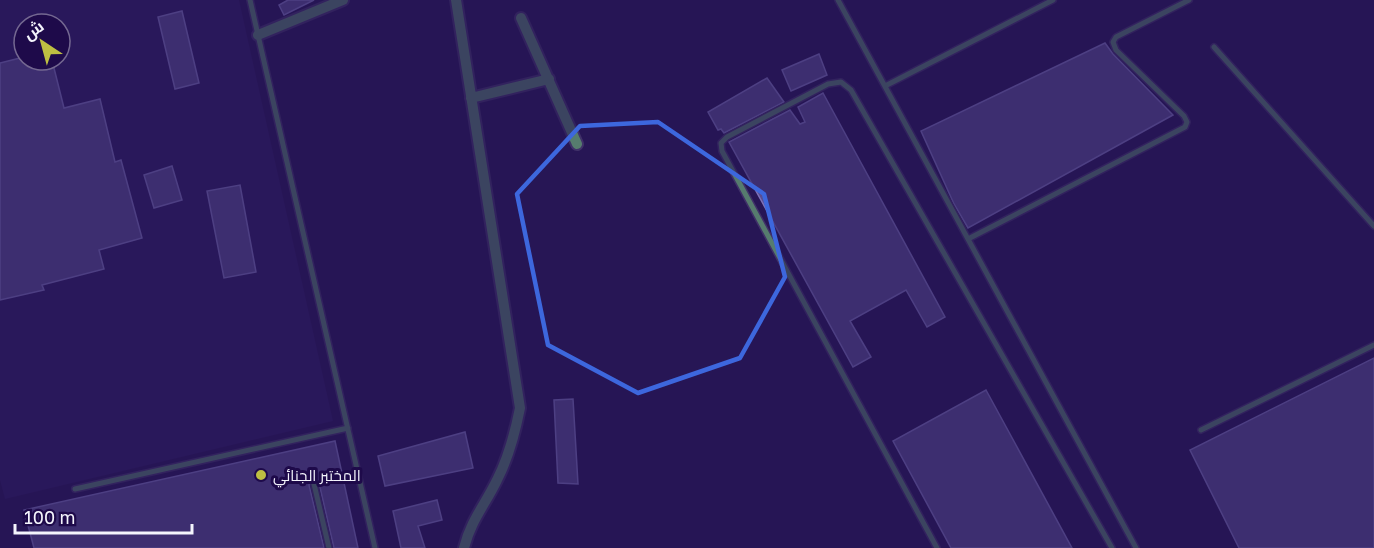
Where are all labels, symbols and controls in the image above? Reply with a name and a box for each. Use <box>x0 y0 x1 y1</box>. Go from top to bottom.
north arrow <box>12 12 72 72</box>
text: ش <box>19 16 47 44</box>
place label: المختبر الجنائي <box>273 466 361 488</box>
marker: المختبر الجنائي <box>254 468 268 482</box>
scale bar <box>15 497 192 535</box>
text: 100 m <box>24 506 75 528</box>

